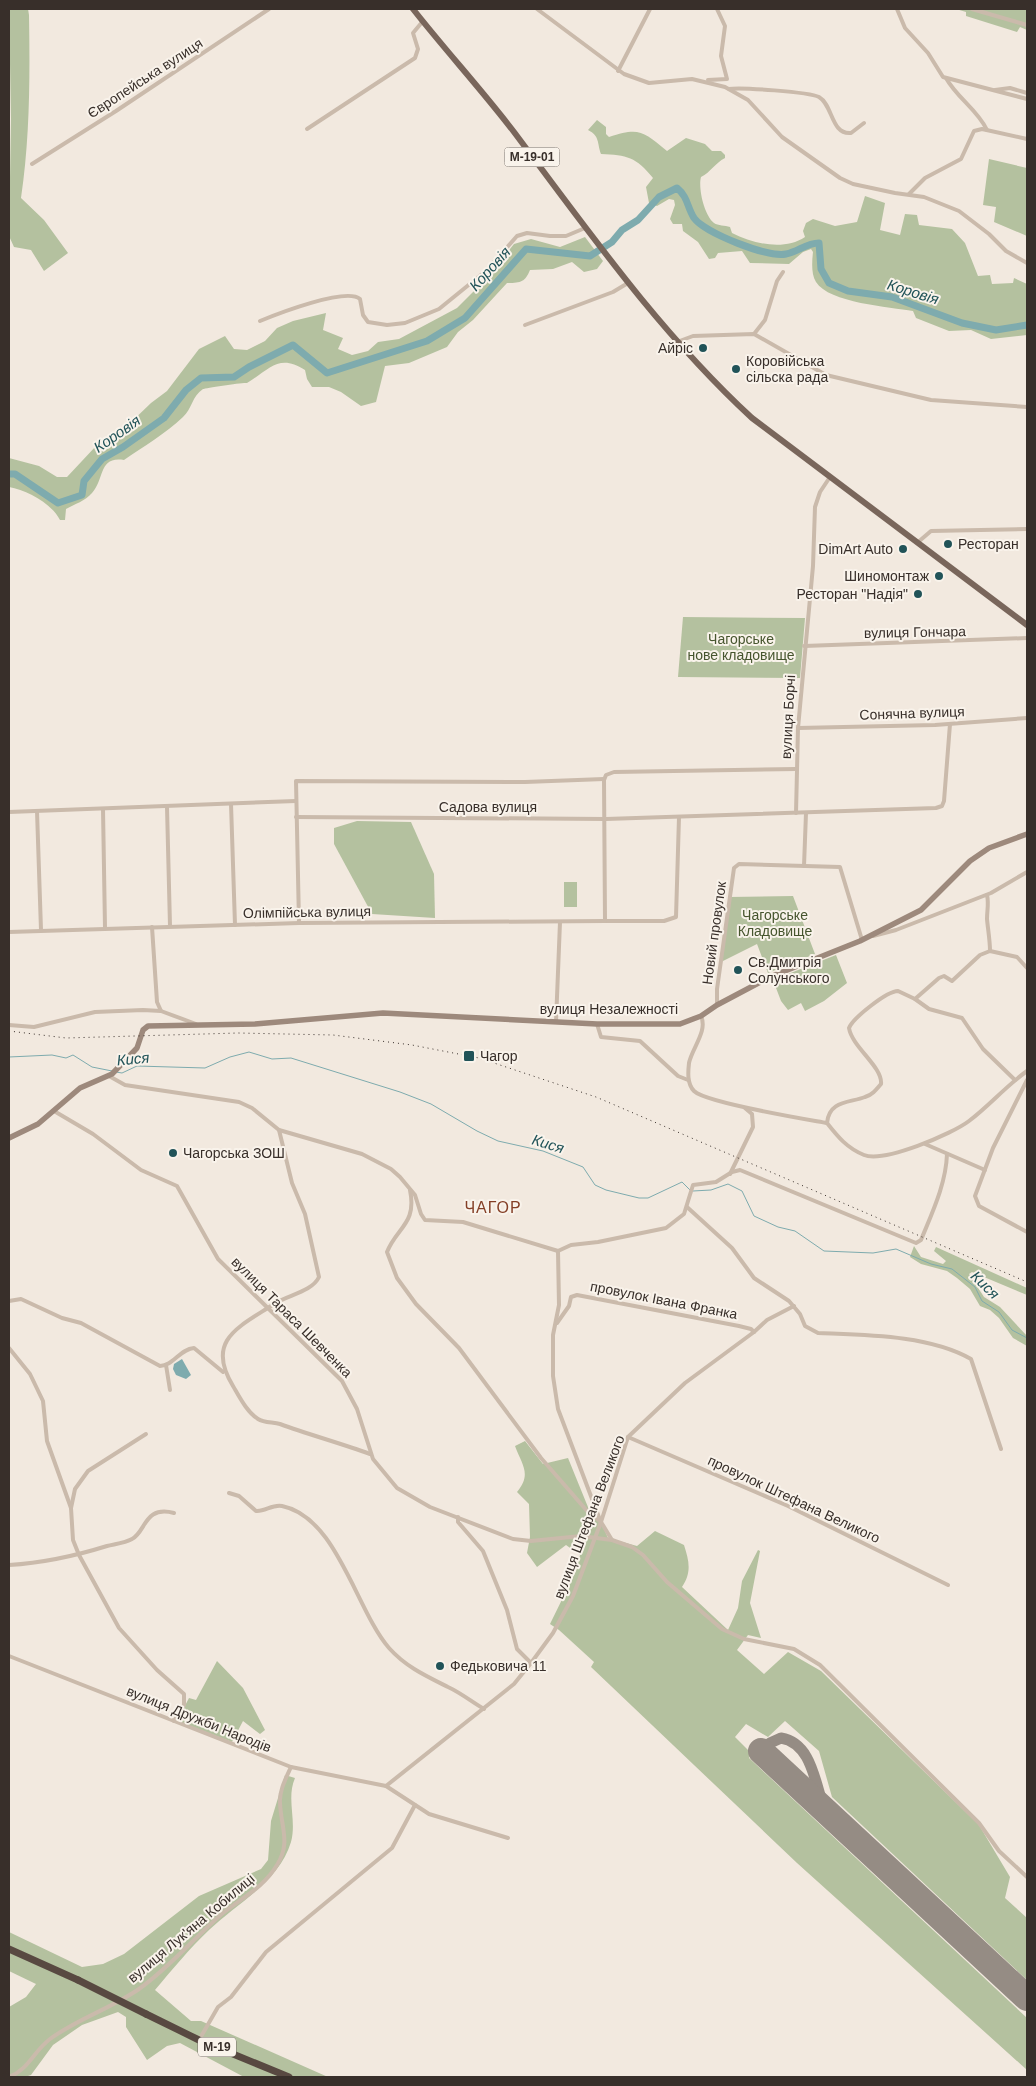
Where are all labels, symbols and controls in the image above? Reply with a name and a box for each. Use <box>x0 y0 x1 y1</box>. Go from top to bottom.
street label: Європейська вулиця <box>84 35 206 121</box>
road number: М-19-01 <box>504 148 560 166</box>
water label: Коровія <box>466 243 514 294</box>
water label: Коровія <box>885 276 941 307</box>
place label: Айріс <box>658 340 693 356</box>
marker: Айріс <box>697 342 709 354</box>
place label: Коровійська сільска рада <box>746 353 828 385</box>
marker: Коровійська сільска рада <box>730 363 742 375</box>
water label: Коровія <box>90 411 143 456</box>
place label: Ресторан <box>958 536 1019 552</box>
marker: Ресторан <box>942 538 954 550</box>
place label: DimArt Auto <box>818 541 893 557</box>
marker: DimArt Auto <box>897 543 909 555</box>
place label: Шиномонтаж <box>844 568 930 584</box>
marker: Шиномонтаж <box>933 570 945 582</box>
place label: Ресторан "Надія" <box>797 586 908 602</box>
marker: Ресторан "Надія" <box>912 588 924 600</box>
street label: вулиця Гончара <box>864 623 966 641</box>
park label: Чагорське нове кладовище <box>687 631 795 663</box>
street label: вулиця Борчі <box>778 675 798 759</box>
street label: Сонячна вулиця <box>859 703 965 723</box>
street label: Садова вулиця <box>439 799 537 815</box>
street label: Новий провулок <box>699 879 729 986</box>
street label: Олімпійська вулиця <box>243 903 371 921</box>
park label: Чагорське Кладовище <box>738 907 812 939</box>
place label: Св.Дмитрія Солунського <box>748 954 830 986</box>
marker: Св.Дмитрія Солунського <box>732 964 744 976</box>
street label: вулиця Незалежності <box>540 1001 678 1017</box>
place label: Чагор <box>480 1048 518 1064</box>
water label: Кися <box>116 1049 150 1068</box>
marker: Чагор <box>462 1049 476 1063</box>
water label: Кися <box>530 1131 566 1156</box>
place label: Чагорська ЗОШ <box>183 1145 285 1161</box>
marker: Чагорська ЗОШ <box>167 1147 179 1159</box>
district label: ЧАГОР <box>464 1199 522 1216</box>
street label: вулиця Тараса Шевченка <box>228 1253 356 1381</box>
water label: Кися <box>968 1267 1003 1302</box>
street label: провулок Івана Франка <box>589 1278 739 1322</box>
street label: вулиця Штефана Великого <box>550 1433 628 1601</box>
street label: провулок Штефана Великого <box>705 1452 883 1546</box>
place label: Федьковича 11 <box>450 1658 547 1674</box>
marker: Федьковича 11 <box>434 1660 446 1672</box>
street label: вулиця Дружби Народів <box>124 1683 274 1755</box>
street label: вулиця Лук'яна Кобилиці <box>124 1870 258 1986</box>
road number: М-19 <box>198 2038 236 2056</box>

